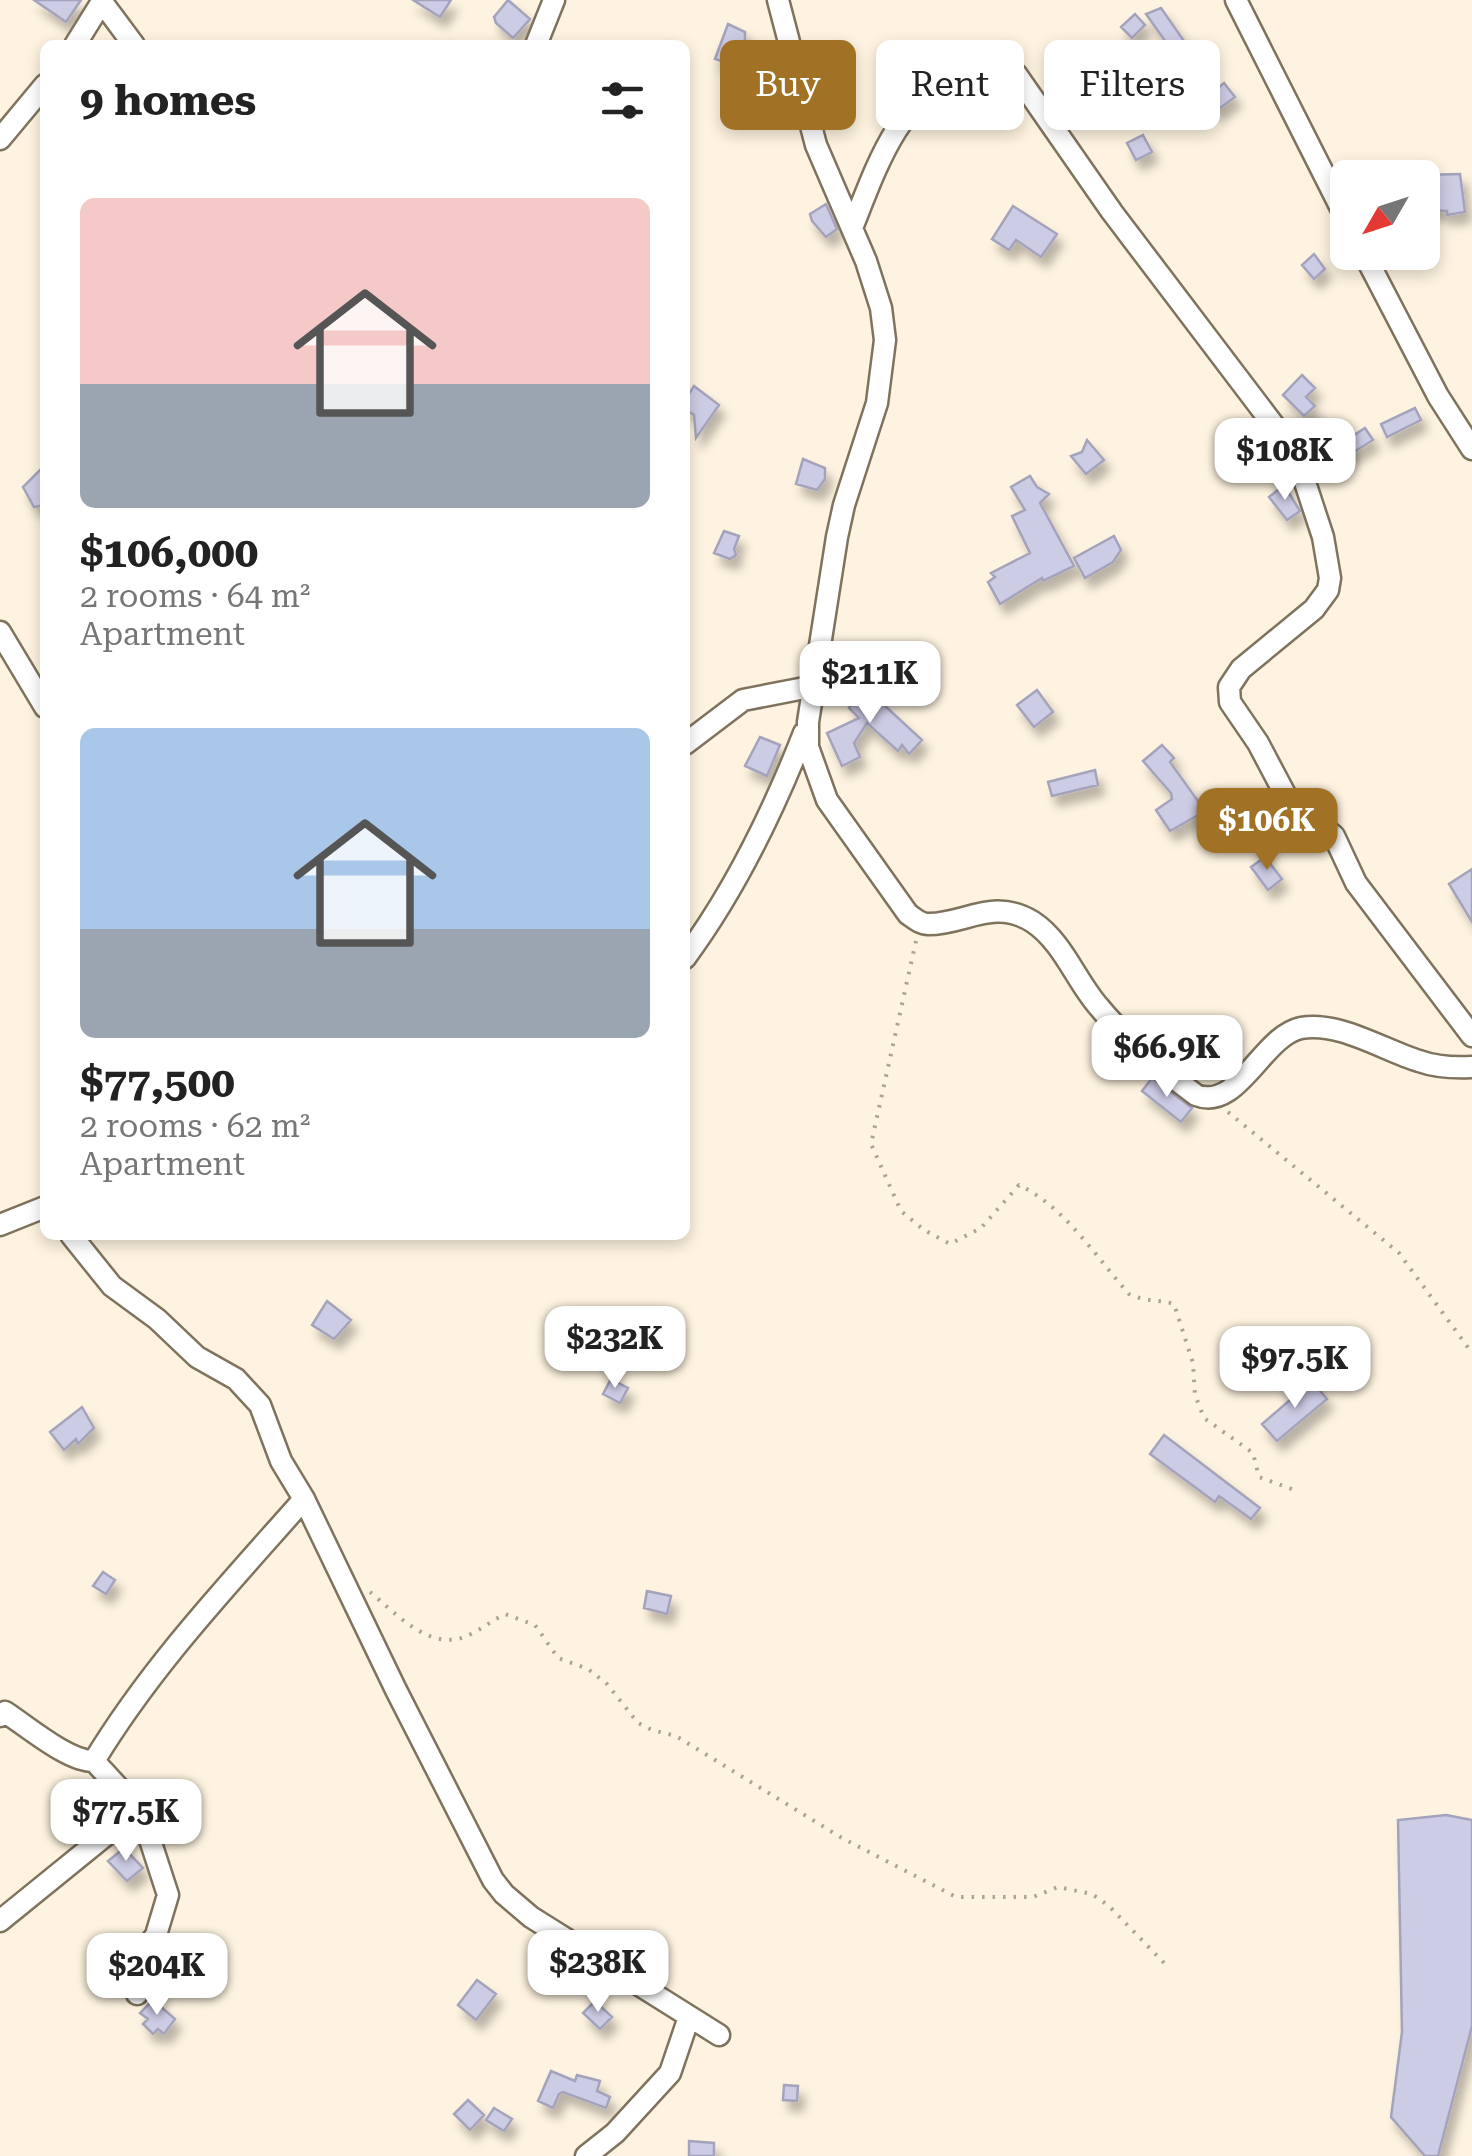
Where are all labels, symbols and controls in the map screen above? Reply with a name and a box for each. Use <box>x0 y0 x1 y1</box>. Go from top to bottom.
chip: Buy <box>720 40 856 130</box>
chip: Rent <box>876 40 1024 130</box>
chip: Filters <box>1044 40 1220 130</box>
icon: filters <box>595 73 650 128</box>
text: 9 homes <box>80 76 256 125</box>
north arrow <box>1330 160 1440 270</box>
map controls <box>1330 160 1440 270</box>
icon: home <box>275 263 455 443</box>
pin: $108K <box>1215 418 1355 503</box>
text: $108K <box>1237 431 1333 469</box>
text: $106,000 <box>80 528 258 577</box>
text: 2 rooms · 64 m² <box>80 577 310 615</box>
text: Apartment <box>80 615 245 653</box>
pin: $211K <box>800 641 940 726</box>
text: $211K <box>822 654 918 692</box>
pin: $106K <box>1197 788 1337 873</box>
icon: home <box>275 793 455 973</box>
text: $106K <box>1219 801 1315 839</box>
pin: $66.9K <box>1086 1015 1248 1100</box>
text: $66.9K <box>1114 1028 1220 1066</box>
text: $77,500 <box>80 1058 235 1107</box>
text: 2 rooms · 62 m² <box>80 1107 310 1145</box>
text: Apartment <box>80 1145 245 1183</box>
pin: $232K <box>545 1306 685 1391</box>
text: $232K <box>567 1319 663 1357</box>
pin: $97.5K <box>1214 1326 1376 1411</box>
text: $97.5K <box>1242 1339 1348 1377</box>
pin: $77.5K <box>45 1779 207 1864</box>
text: $77.5K <box>73 1792 179 1830</box>
pin: $238K <box>528 1930 668 2015</box>
pin: $204K <box>87 1933 227 2018</box>
text: $238K <box>550 1943 646 1981</box>
text: $204K <box>109 1946 205 1984</box>

